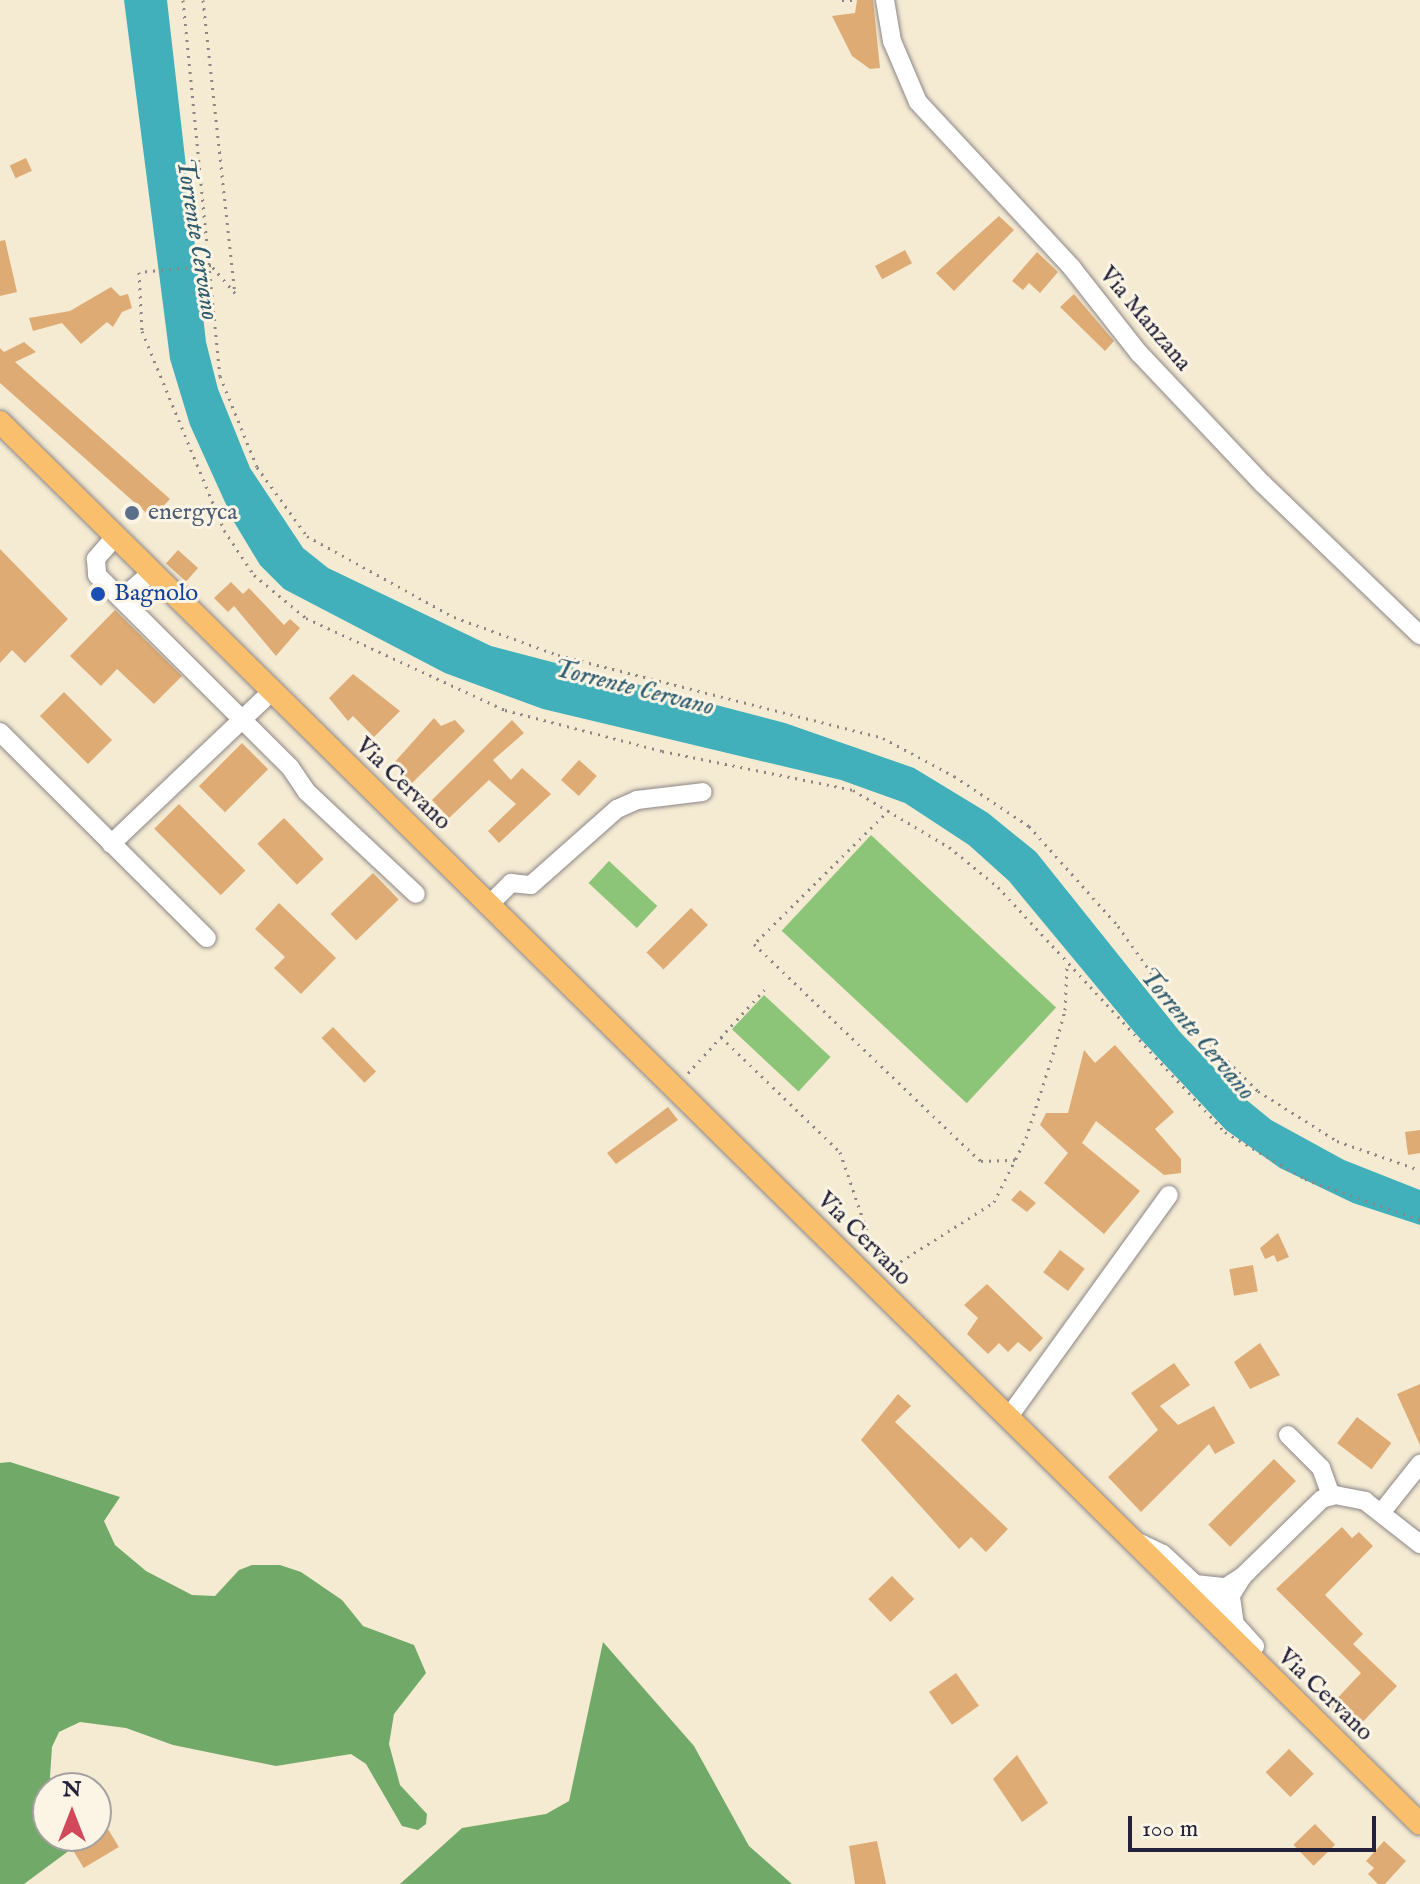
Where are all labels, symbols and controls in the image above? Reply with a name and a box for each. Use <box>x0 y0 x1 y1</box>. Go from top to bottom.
water label: Torrente Cervano <box>169 156 225 322</box>
street label: Via Manzana <box>1093 261 1197 377</box>
place label: energyca <box>148 499 238 527</box>
marker: energyca <box>123 504 141 522</box>
place label: Bagnolo <box>114 580 198 608</box>
marker: Bagnolo <box>89 585 107 603</box>
water label: Torrente Cervano <box>551 653 717 723</box>
street label: Via Cervano <box>349 731 457 837</box>
water label: Torrente Cervano <box>1132 961 1262 1107</box>
street label: Via Cervano <box>811 1186 917 1292</box>
street label: Via Cervano <box>1271 1642 1379 1748</box>
north arrow <box>32 1772 112 1852</box>
text: N <box>62 1776 82 1804</box>
scale bar <box>1132 1800 1380 1850</box>
text: 100 m <box>1142 1814 1198 1845</box>

